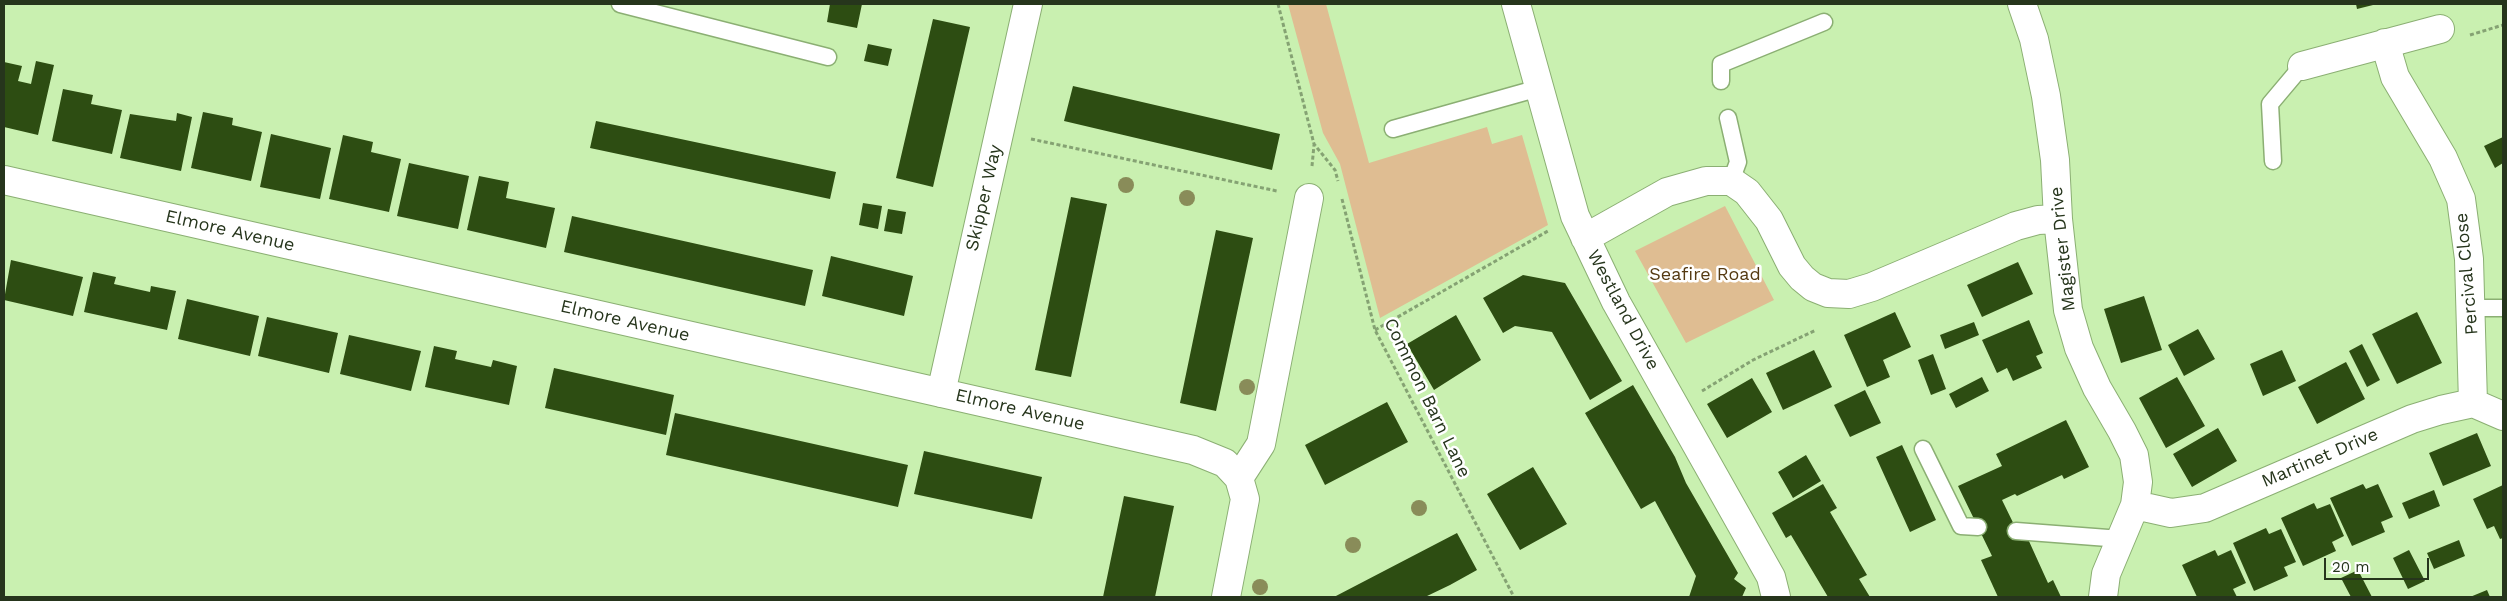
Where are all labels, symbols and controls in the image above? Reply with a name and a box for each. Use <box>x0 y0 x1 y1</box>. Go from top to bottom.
street label: Skipper Way <box>961 143 1007 253</box>
street label: Magister Drive <box>2046 185 2080 313</box>
street label: Elmore Avenue <box>163 206 297 256</box>
street label: Percival Close <box>2451 212 2483 336</box>
street label: Westland Drive <box>1582 246 1664 374</box>
park label: Seafire Road <box>1649 264 1761 286</box>
street label: Elmore Avenue <box>558 296 692 346</box>
street label: Common Barn Lane <box>1379 315 1475 481</box>
street label: Elmore Avenue <box>953 385 1087 435</box>
street label: Martinet Drive <box>2259 424 2381 492</box>
scale bar <box>2327 548 2432 580</box>
text: 20 m <box>2332 558 2370 576</box>

